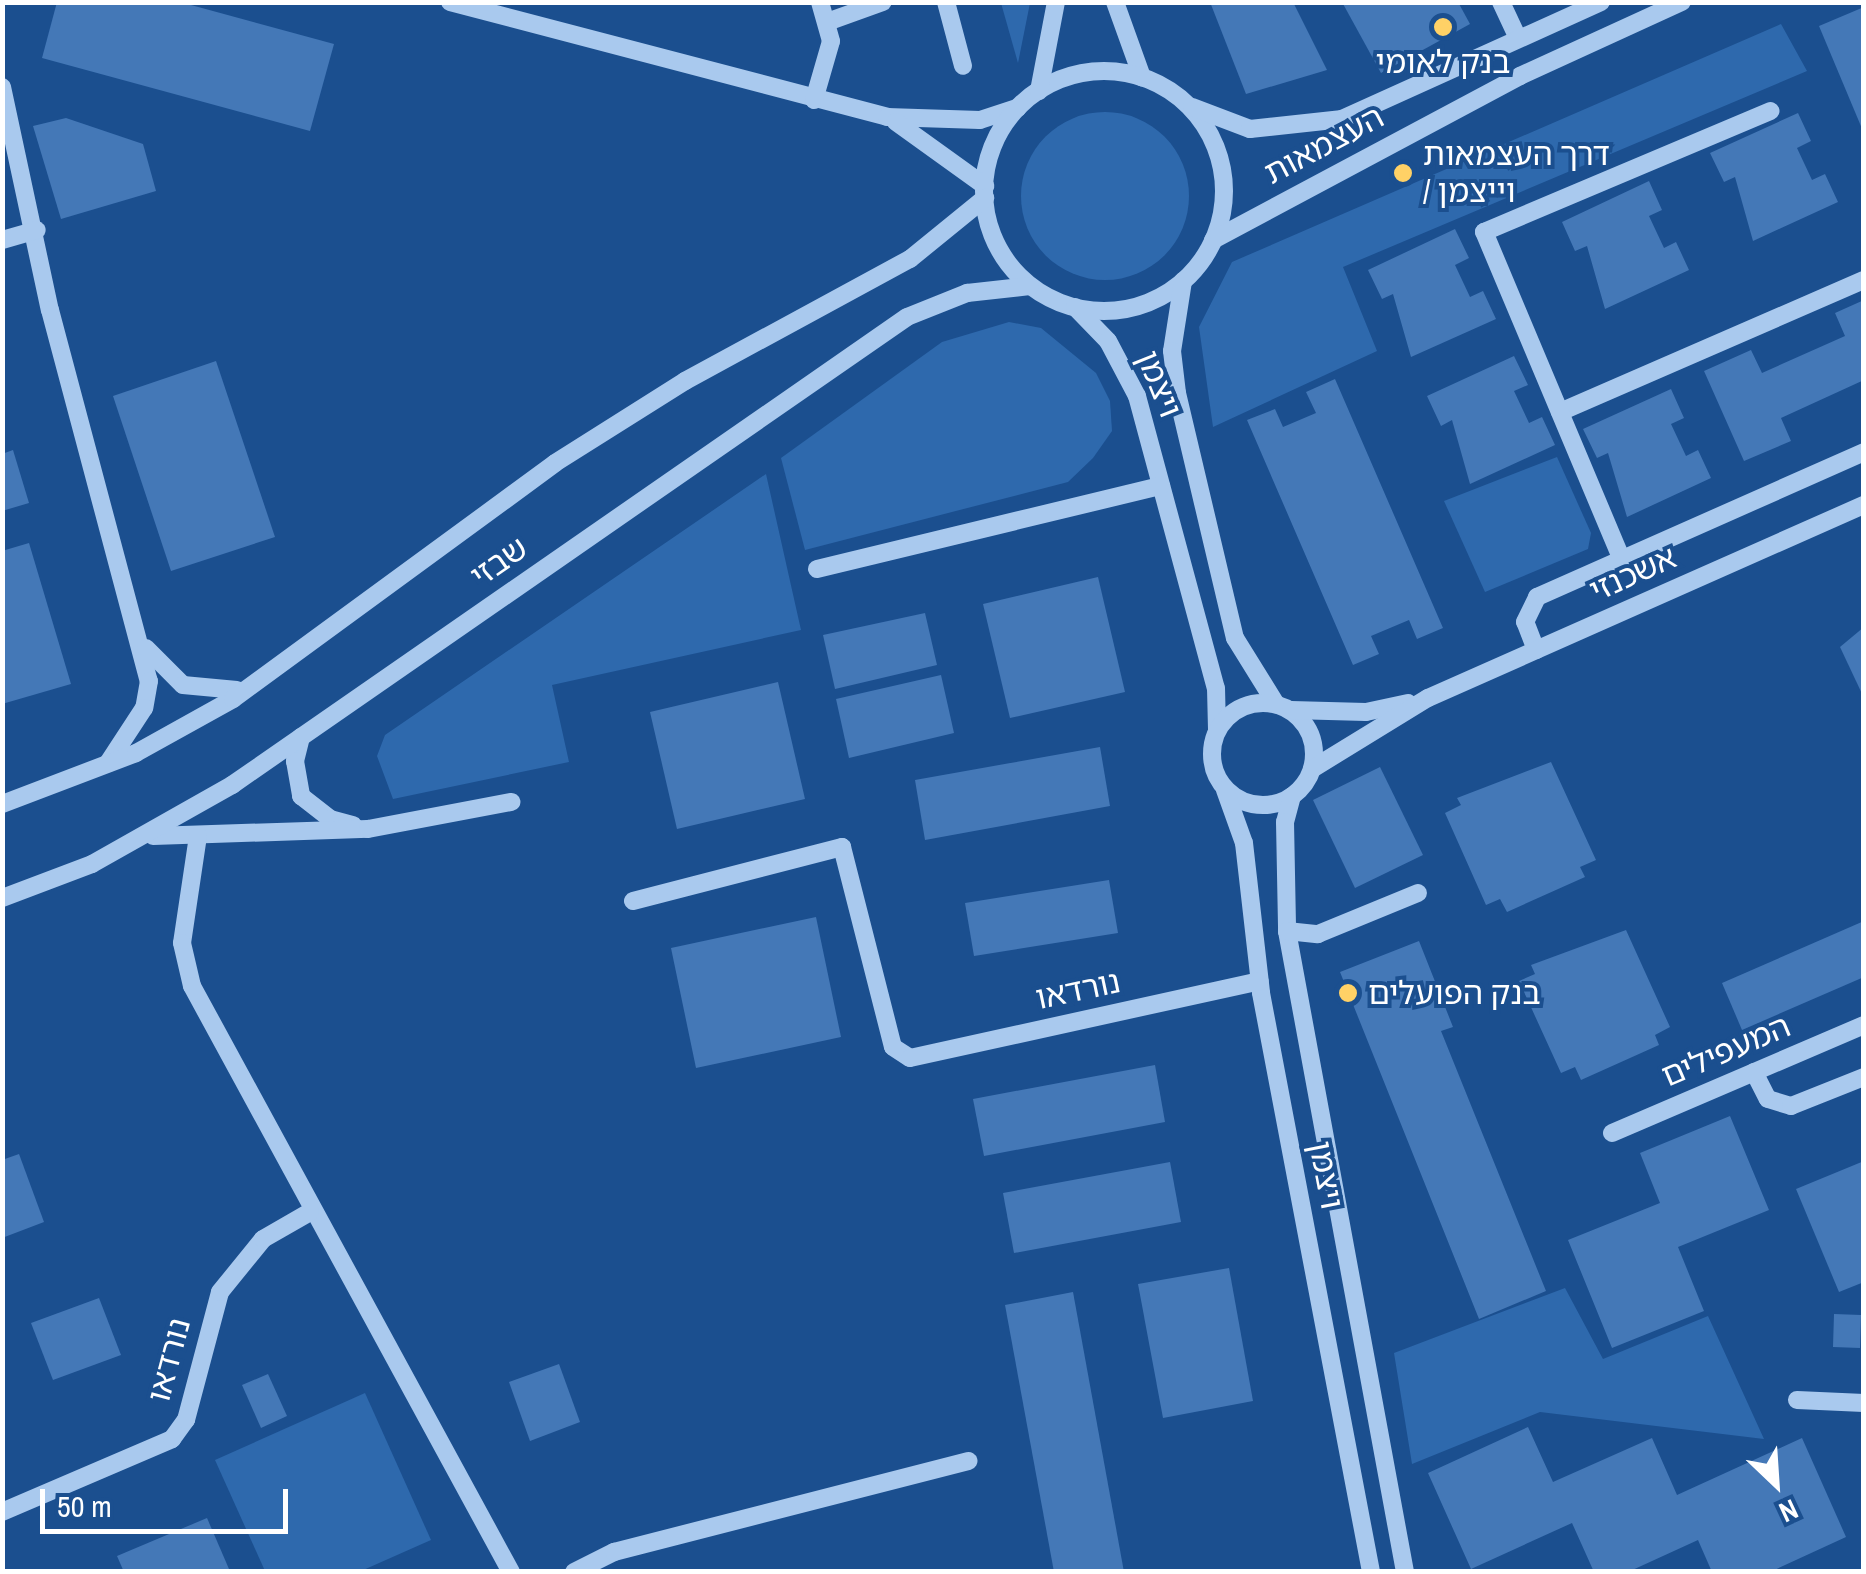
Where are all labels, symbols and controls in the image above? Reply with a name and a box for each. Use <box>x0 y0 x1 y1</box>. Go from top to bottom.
marker: בנק לאומי <box>1432 16 1454 38</box>
place label: בנק לאומי <box>1376 43 1510 81</box>
street label: העצמאות <box>1258 98 1390 192</box>
place label: דרך העצמאות / וייצמן <box>1423 136 1610 211</box>
marker: דרך העצמאות / וייצמן <box>1392 162 1414 184</box>
street label: ויצמן <box>1128 345 1190 423</box>
street label: שבזי <box>463 529 535 595</box>
street label: אשכנזי <box>1584 538 1682 610</box>
street label: נורדאו <box>1032 962 1124 1018</box>
place label: בנק הפועלים <box>1368 974 1541 1012</box>
marker: בנק הפועלים <box>1337 982 1359 1004</box>
street label: המעפילים <box>1656 1007 1796 1095</box>
street label: ויצמן <box>1301 1138 1351 1212</box>
street label: נורדאו <box>139 1314 199 1406</box>
north arrow <box>1726 1434 1826 1534</box>
scale bar <box>45 1469 292 1531</box>
text: 50 m <box>57 1486 112 1526</box>
text: N <box>1773 1490 1804 1532</box>

